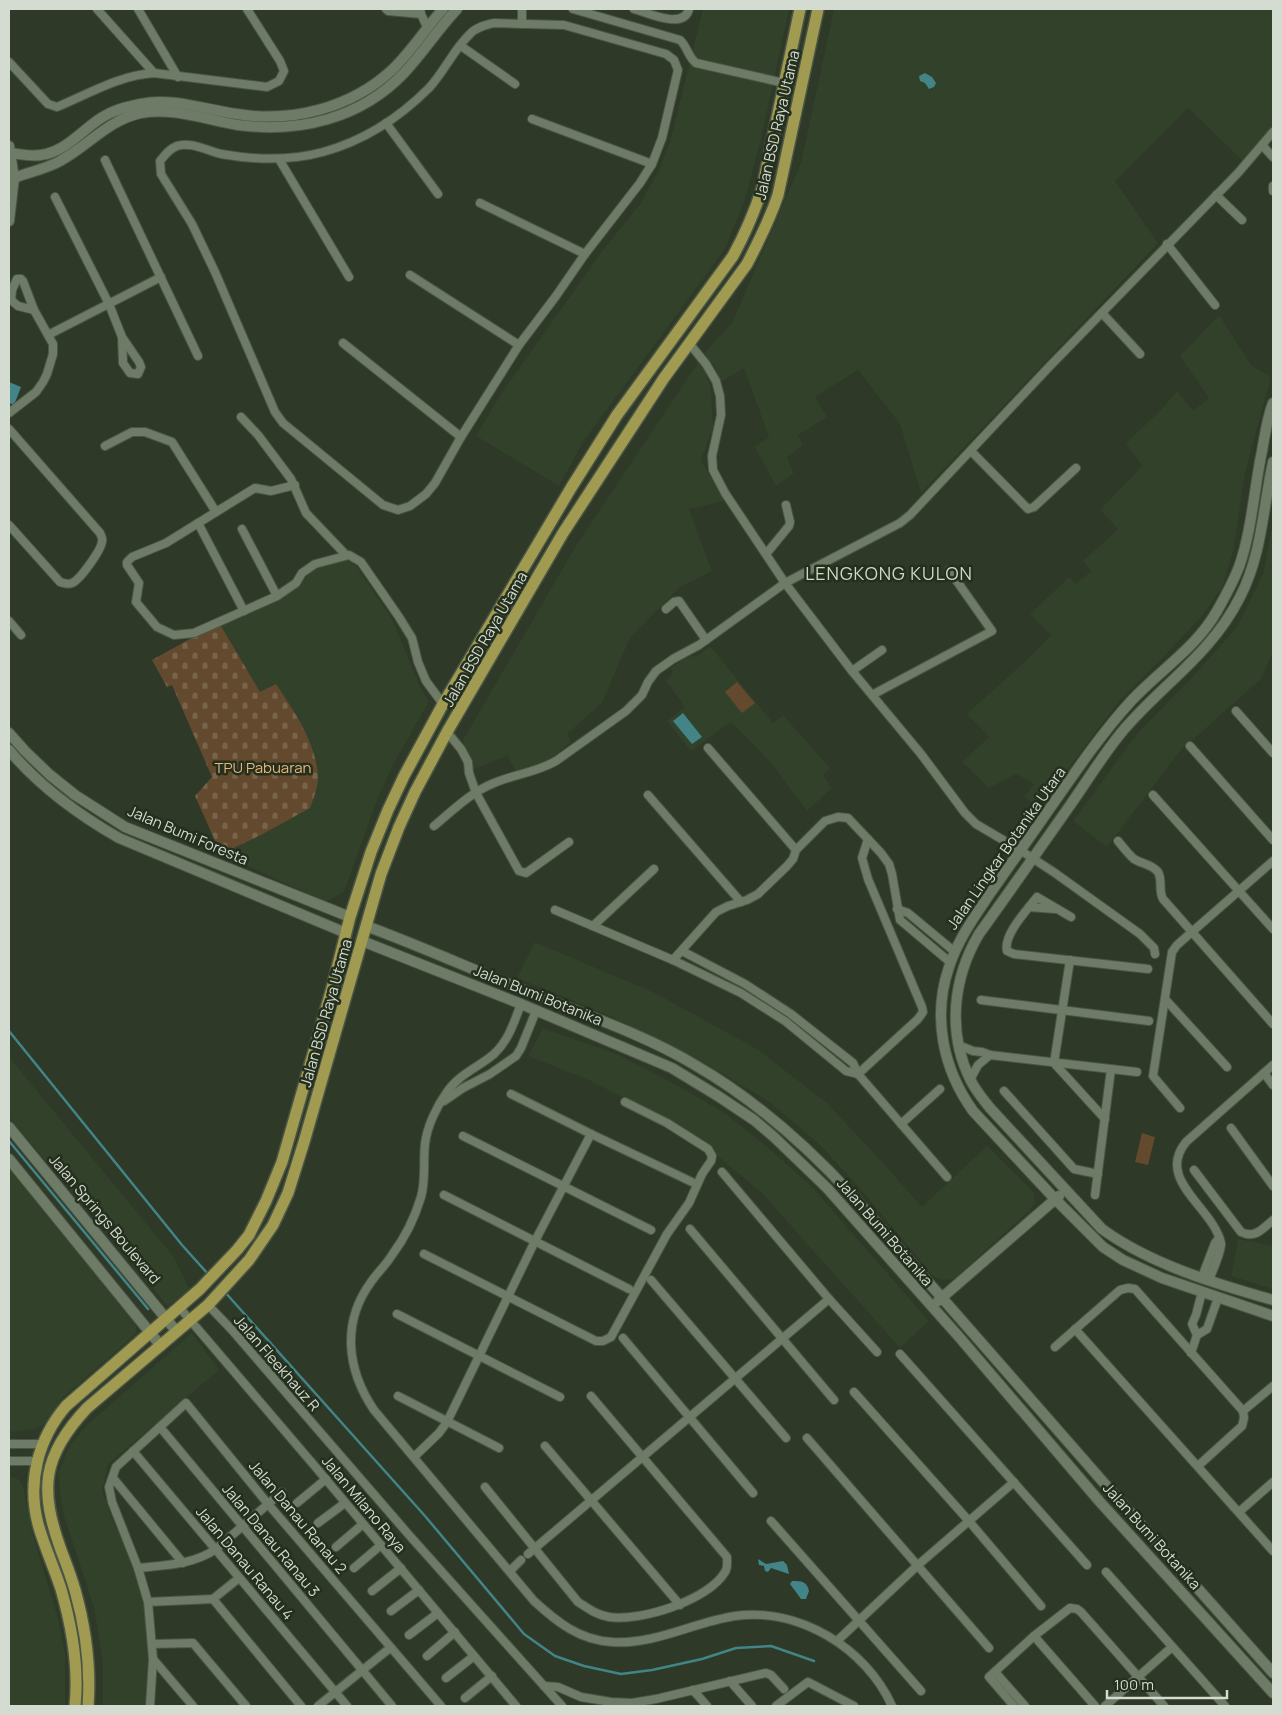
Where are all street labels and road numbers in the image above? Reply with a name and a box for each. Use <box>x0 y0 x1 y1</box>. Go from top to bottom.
street label: Jalan BSD Raya Utama <box>750 48 804 202</box>
street label: Jalan BSD Raya Utama <box>438 568 532 710</box>
street label: Jalan Lingkar Botanika Utara <box>942 762 1070 934</box>
street label: Jalan Bumi Foresta <box>125 800 251 870</box>
street label: Jalan BSD Raya Utama <box>295 937 357 1089</box>
street label: Jalan Bumi Botanika <box>471 960 605 1030</box>
street label: Jalan Springs Boulevard <box>44 1150 166 1288</box>
street label: Jalan Bumi Botanika <box>832 1173 938 1291</box>
street label: Jalan Fleekhauz R <box>229 1310 325 1416</box>
street label: Jalan Milano Raya <box>317 1451 411 1557</box>
street label: Jalan Danau Ranau 2 <box>244 1456 352 1578</box>
street label: Jalan Bumi Botanika <box>1098 1478 1206 1594</box>
street label: Jalan Danau Ranau 3 <box>217 1479 325 1601</box>
street label: Jalan Danau Ranau 4 <box>191 1502 299 1624</box>

